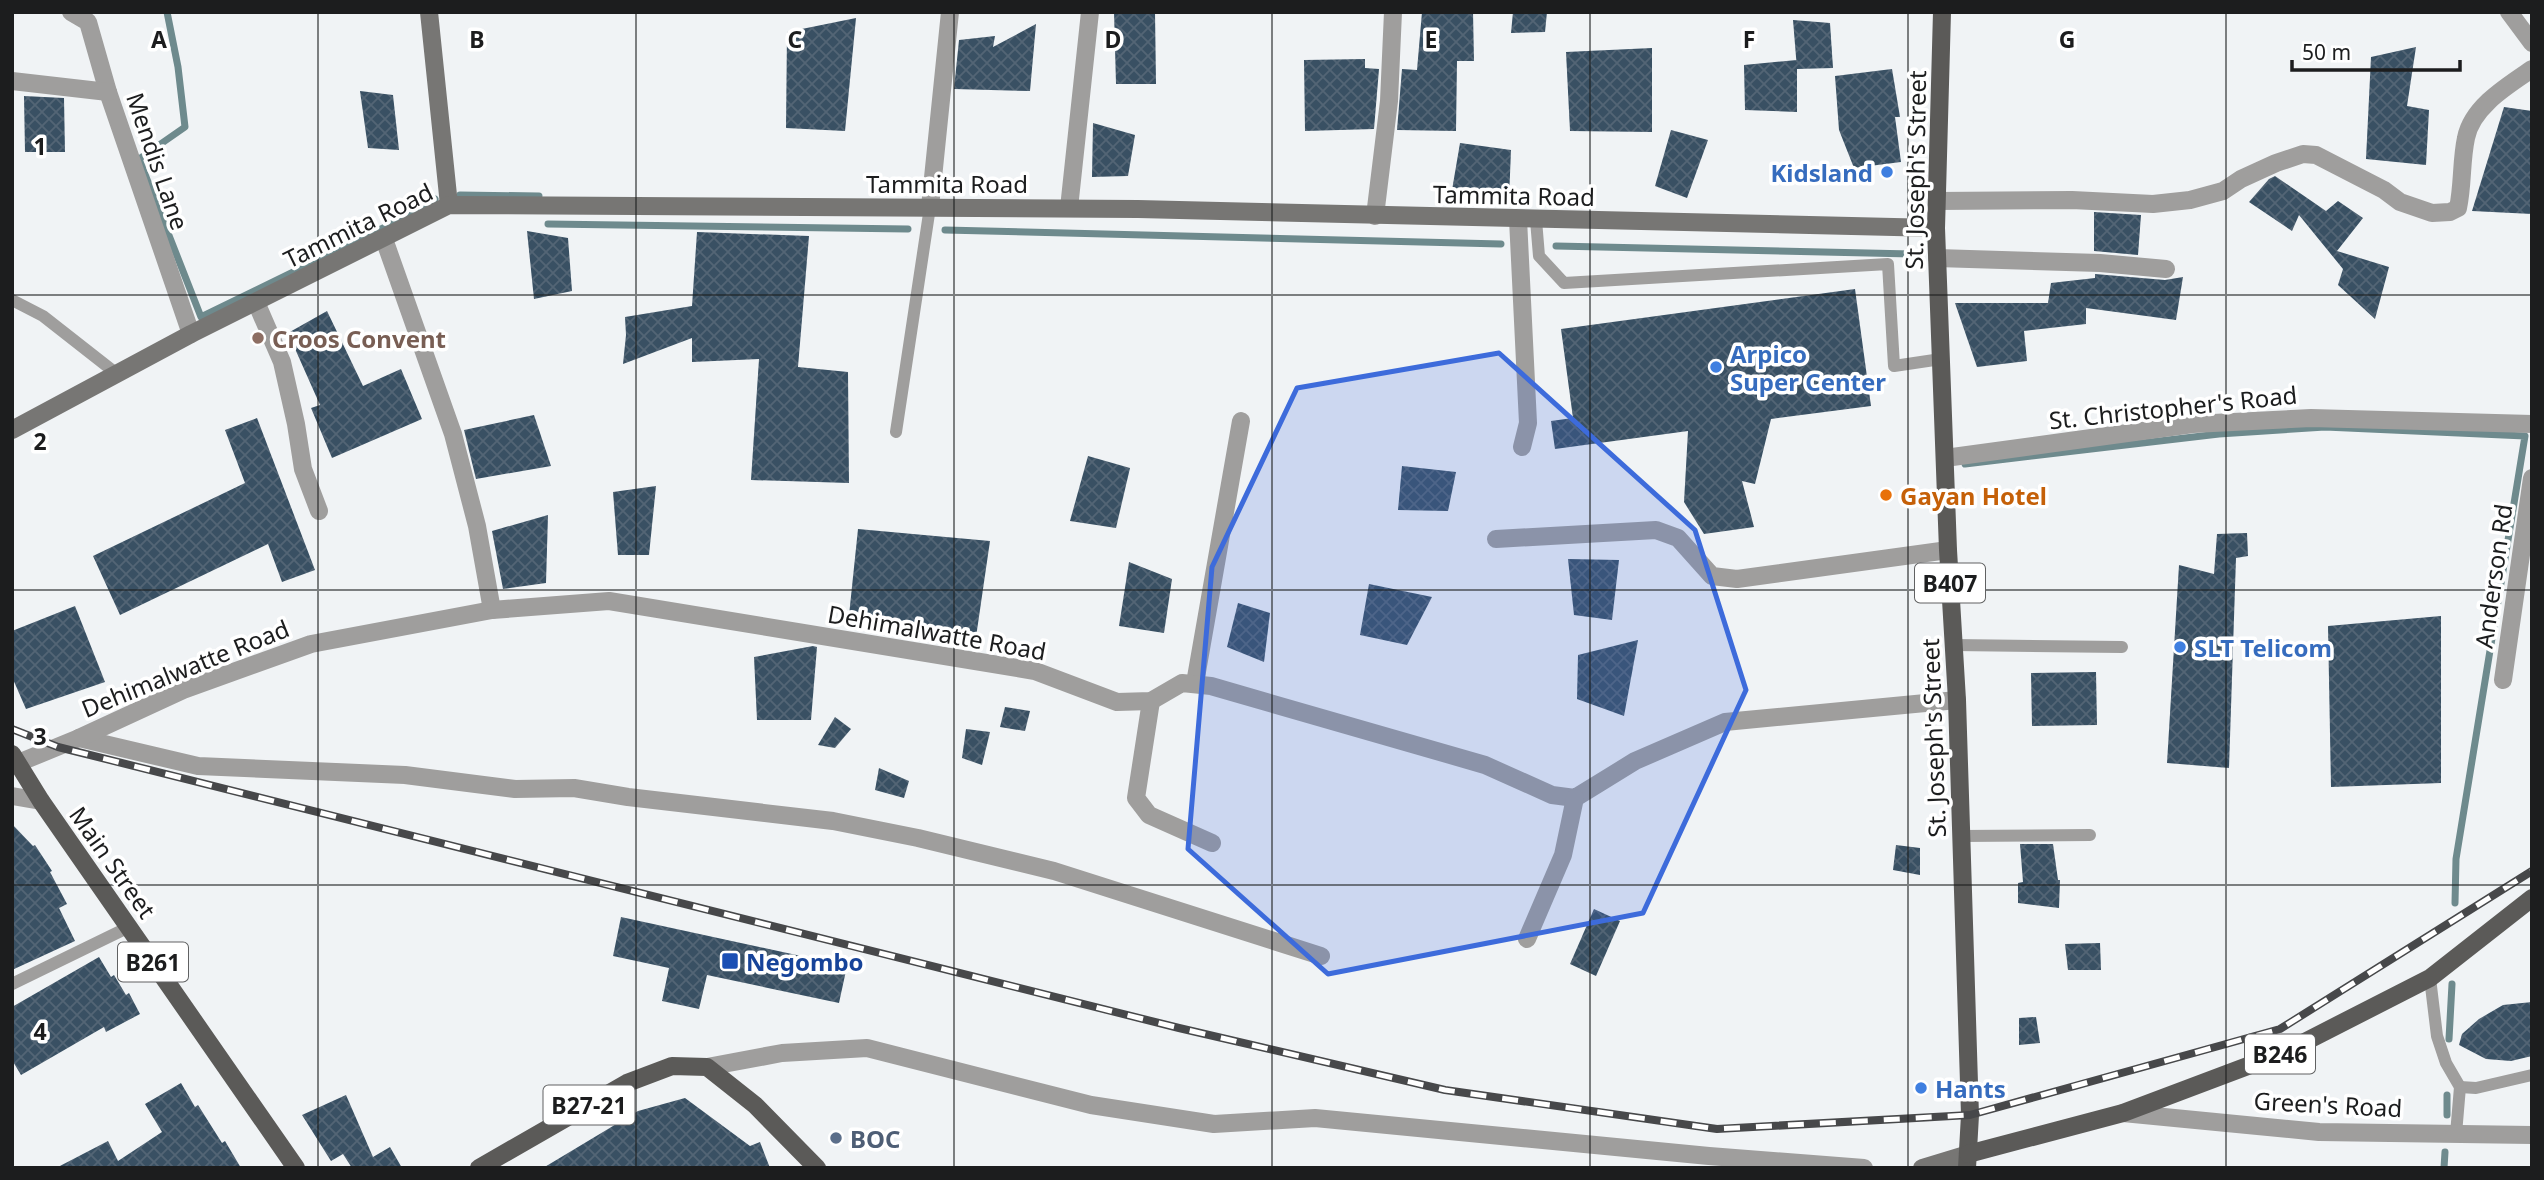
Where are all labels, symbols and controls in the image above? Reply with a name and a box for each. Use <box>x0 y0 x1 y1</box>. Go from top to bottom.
text: A <box>151 23 167 55</box>
text: B <box>469 23 485 55</box>
text: C <box>788 23 803 55</box>
text: D <box>1105 23 1121 55</box>
text: E <box>1425 23 1437 55</box>
text: F <box>1743 23 1755 55</box>
text: G <box>2059 23 2075 55</box>
scale bar <box>2292 28 2460 72</box>
text: 50 m <box>2302 38 2351 66</box>
street label: St. Joseph's Street <box>1897 70 1933 270</box>
street label: Mendis Lane <box>119 88 197 234</box>
text: 1 <box>33 130 47 162</box>
place label: Kidsland <box>1770 156 1873 189</box>
marker: Kidsland <box>1879 164 1895 180</box>
street label: Tammita Road <box>866 167 1028 200</box>
street label: Tammita Road <box>278 175 438 275</box>
street label: Tammita Road <box>1433 177 1595 213</box>
place label: Croos Convent <box>272 322 446 355</box>
marker: Croos Convent <box>250 330 266 346</box>
place label: Arpico Super Center <box>1730 337 1886 398</box>
marker: Arpico Super Center <box>1708 359 1724 375</box>
street label: St. Christopher's Road <box>2047 378 2299 436</box>
text: 2 <box>33 425 47 457</box>
place label: Gayan Hotel <box>1900 479 2047 512</box>
marker: Gayan Hotel <box>1878 487 1894 503</box>
street label: Anderson Rd <box>2467 502 2519 650</box>
road number: B407 <box>1915 564 1985 603</box>
street label: Dehimalwatte Road <box>825 597 1049 667</box>
street label: Dehimalwatte Road <box>76 611 294 725</box>
place label: SLT Telicom <box>2194 631 2332 664</box>
street label: St. Joseph's Street <box>1913 637 1953 838</box>
marker: SLT Telicom <box>2172 639 2188 655</box>
text: 3 <box>33 720 47 752</box>
street label: Main Street <box>62 799 164 925</box>
road number: B261 <box>118 942 188 981</box>
place label: Negombo <box>746 945 864 978</box>
marker: Negombo <box>720 951 740 971</box>
text: 4 <box>33 1015 47 1047</box>
road number: B246 <box>2245 1035 2315 1074</box>
place label: Hants <box>1935 1072 2006 1105</box>
marker: Hants <box>1913 1080 1929 1096</box>
street label: Green's Road <box>2253 1084 2403 1124</box>
road number: B27-21 <box>544 1086 634 1124</box>
place label: BOC <box>850 1122 900 1155</box>
marker: BOC <box>828 1130 844 1146</box>

